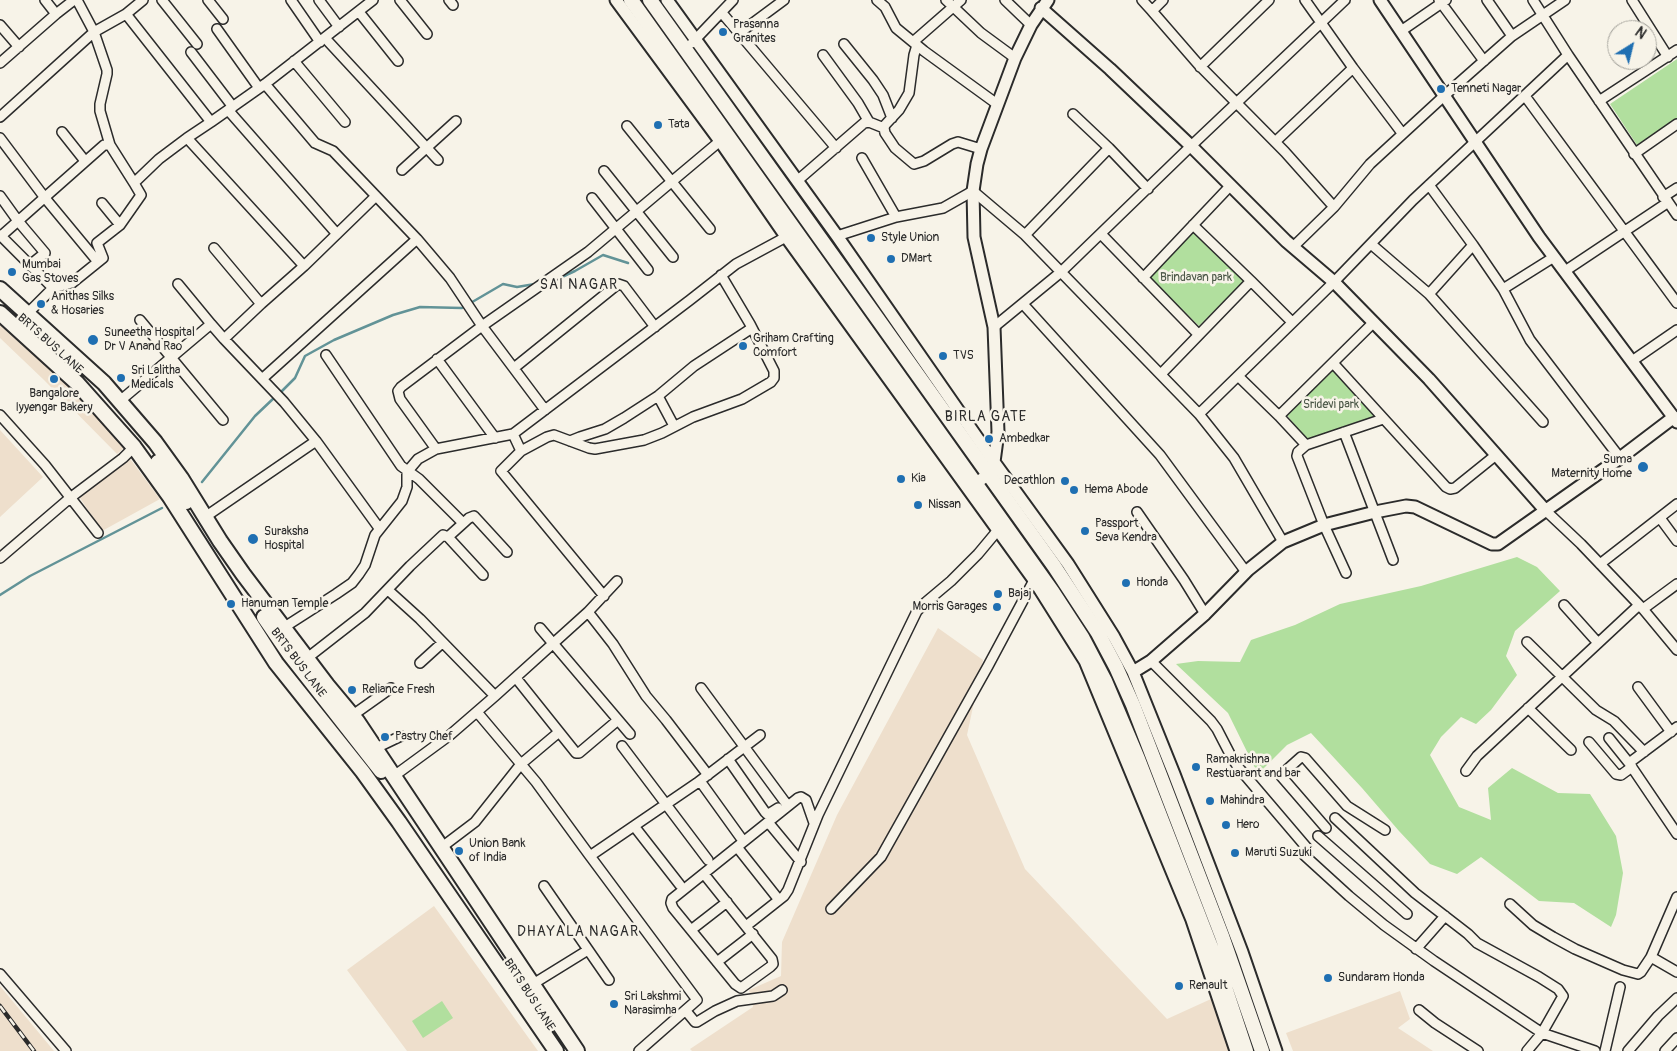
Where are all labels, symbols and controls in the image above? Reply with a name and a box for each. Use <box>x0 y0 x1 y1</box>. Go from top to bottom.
place label: Prasanna Granites <box>733 18 779 46</box>
north arrow <box>1607 20 1657 70</box>
text: N <box>1632 24 1649 43</box>
marker: Prasanna Granites <box>717 26 729 38</box>
place label: Tenneti Nagar <box>1451 82 1521 96</box>
marker: Tenneti Nagar <box>1435 83 1447 95</box>
place label: Tata <box>668 118 690 132</box>
marker: Tata <box>652 119 664 131</box>
place label: Style Union <box>881 231 939 245</box>
marker: Style Union <box>865 232 877 244</box>
place label: DMart <box>901 252 932 266</box>
marker: DMart <box>885 253 897 265</box>
place label: Mumbai Gas Stoves <box>22 258 78 286</box>
marker: Mumbai Gas Stoves <box>6 266 18 278</box>
park label: Brindavan park <box>1160 271 1232 285</box>
district label: SAI NAGAR <box>539 277 619 293</box>
place label: Anithas Silks & Hosaries <box>51 290 114 318</box>
marker: Anithas Silks & Hosaries <box>35 298 47 310</box>
street label: BRTS BUS LANE <box>14 311 86 377</box>
place label: Suneetha Hospital Dr V Anand Rao <box>104 326 195 354</box>
place label: Griham Crafting Comfort <box>753 332 834 360</box>
marker: Suneetha Hospital Dr V Anand Rao <box>86 333 100 347</box>
marker: Griham Crafting Comfort <box>737 340 749 352</box>
place label: TVS <box>953 349 974 363</box>
marker: TVS <box>937 350 949 362</box>
place label: Sri Lalitha Medicals <box>131 364 180 392</box>
marker: Sri Lalitha Medicals <box>115 372 127 384</box>
marker: Bangalore Iyyengar Bakery <box>48 373 60 385</box>
place label: Bangalore Iyyengar Bakery <box>15 387 93 415</box>
park label: Sridevi park <box>1303 398 1359 412</box>
district label: BIRLA GATE <box>944 409 1028 425</box>
place label: Ambedkar <box>999 432 1050 446</box>
marker: Ambedkar <box>983 433 995 445</box>
place label: Suma Maternity Home <box>1551 453 1632 481</box>
marker: Suma Maternity Home <box>1636 460 1650 474</box>
place label: Kia <box>911 472 926 486</box>
marker: Kia <box>895 473 907 485</box>
place label: Decathlon <box>1004 474 1055 488</box>
marker: Decathlon <box>1059 475 1071 487</box>
place label: Hema Abode <box>1084 483 1148 497</box>
marker: Hema Abode <box>1068 484 1080 496</box>
place label: Nissan <box>928 498 961 512</box>
marker: Nissan <box>912 499 924 511</box>
place label: Passport Seva Kendra <box>1095 517 1157 545</box>
place label: Suraksha Hospital <box>264 525 308 553</box>
marker: Passport Seva Kendra <box>1079 525 1091 537</box>
marker: Suraksha Hospital <box>246 532 260 546</box>
place label: Honda <box>1136 576 1168 590</box>
marker: Honda <box>1120 577 1132 589</box>
place label: Bajaj <box>1008 587 1031 601</box>
marker: Bajaj <box>992 588 1004 600</box>
place label: Hanuman Temple <box>241 597 328 611</box>
marker: Hanuman Temple <box>225 598 237 610</box>
place label: Morris Garages <box>913 600 987 614</box>
marker: Morris Garages <box>991 601 1003 613</box>
street label: BRTS BUS LANE <box>267 625 329 701</box>
place label: Reliance Fresh <box>362 683 435 697</box>
marker: Reliance Fresh <box>346 684 358 696</box>
place label: Pastry Chef <box>395 730 453 744</box>
marker: Pastry Chef <box>379 731 391 743</box>
place label: Ramakrishna Restuarant and bar <box>1206 753 1301 781</box>
marker: Ramakrishna Restuarant and bar <box>1190 761 1202 773</box>
place label: Mahindra <box>1220 794 1265 808</box>
marker: Mahindra <box>1204 795 1216 807</box>
place label: Hero <box>1236 818 1260 832</box>
marker: Hero <box>1220 819 1232 831</box>
place label: Union Bank of India <box>469 837 525 865</box>
marker: Union Bank of India <box>453 845 465 857</box>
place label: Maruti Suzuki <box>1245 846 1312 860</box>
marker: Maruti Suzuki <box>1229 847 1241 859</box>
district label: DHAYALA NAGAR <box>515 924 641 940</box>
street label: BRTS BUS LANE <box>500 956 558 1034</box>
place label: Sundaram Honda <box>1338 971 1425 985</box>
marker: Sundaram Honda <box>1322 972 1334 984</box>
place label: Renault <box>1189 979 1227 993</box>
marker: Renault <box>1173 980 1185 992</box>
place label: Sri Lakshmi Narasimha <box>624 990 681 1018</box>
marker: Sri Lakshmi Narasimha <box>608 998 620 1010</box>

